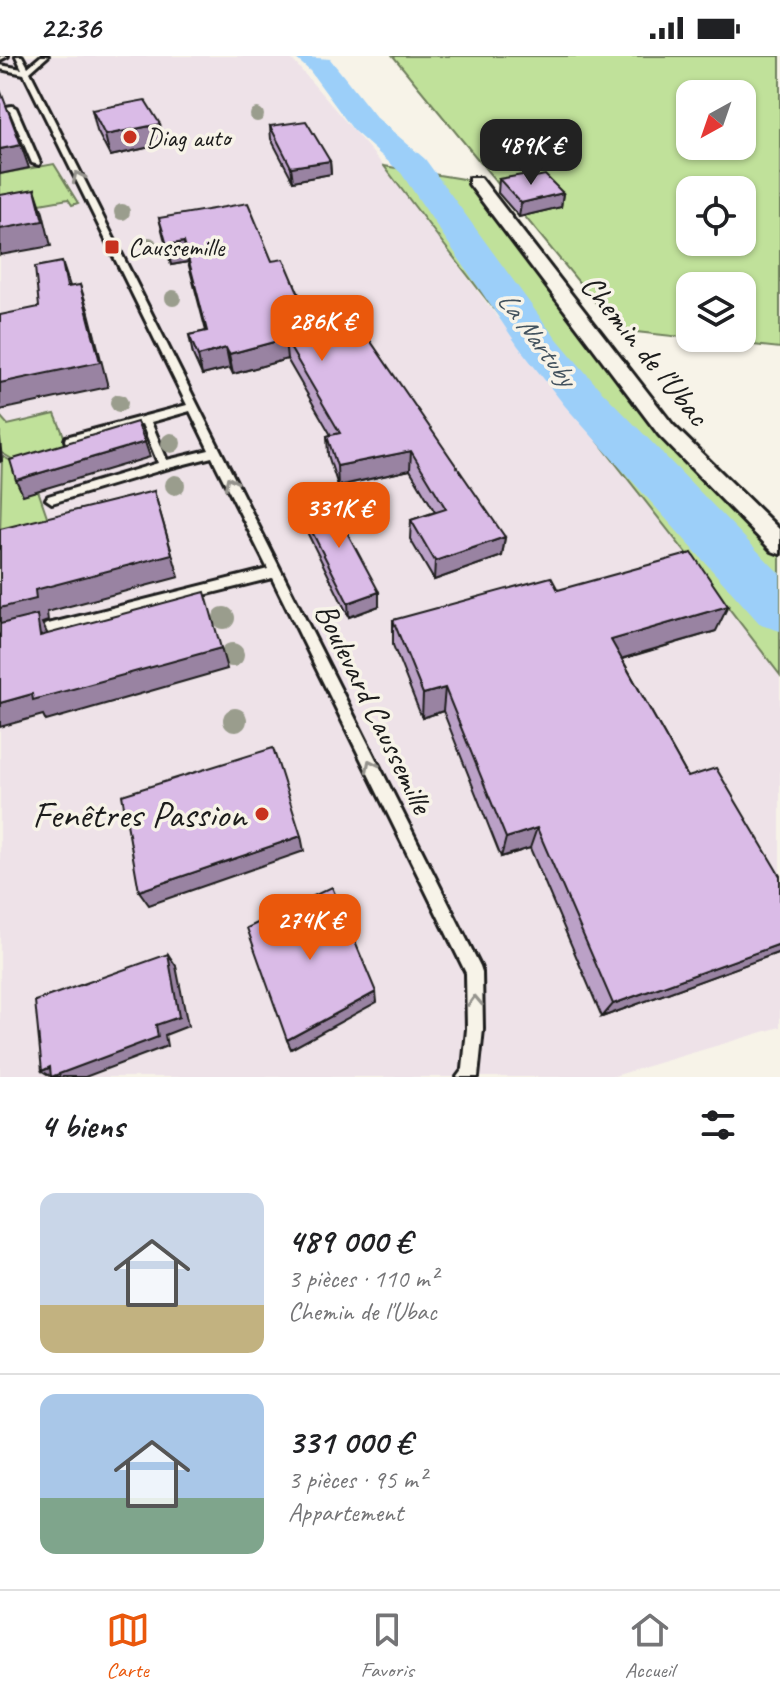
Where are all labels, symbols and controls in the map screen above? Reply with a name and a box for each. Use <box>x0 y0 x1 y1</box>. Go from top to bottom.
text: 22:36 <box>40 9 101 47</box>
north arrow <box>676 80 756 160</box>
map controls <box>676 80 756 352</box>
pin: 489K € <box>466 119 596 187</box>
place label: Diag auto <box>146 121 233 154</box>
marker: Diag auto <box>121 128 139 146</box>
text: 489K € <box>498 128 564 161</box>
one-way arrow <box>72 171 88 186</box>
button: locate <box>676 176 756 256</box>
place label: Caussemille <box>128 231 226 264</box>
marker: Caussemille <box>103 238 121 256</box>
street label: Chemin de l'Ubac <box>572 266 720 435</box>
button: layers <box>676 272 756 352</box>
water label: La Nartuby <box>490 284 587 396</box>
pin: 286K € <box>257 295 387 363</box>
text: 286K € <box>289 304 355 337</box>
one-way arrow <box>225 476 240 491</box>
pin: 331K € <box>274 482 404 550</box>
text: 331K € <box>306 491 372 524</box>
street label: Boulevard Caussemille <box>305 596 444 822</box>
one-way arrow <box>365 759 381 774</box>
place label: Fenêtres Passion <box>32 791 248 838</box>
marker: Fenêtres Passion <box>253 805 271 823</box>
pin: 274K € <box>245 894 375 962</box>
text: 274K € <box>277 903 343 936</box>
one-way arrow <box>466 994 483 1007</box>
icon: filters <box>696 1103 740 1147</box>
text: 4 biens <box>40 1104 124 1147</box>
text: 489 000 € <box>288 1219 411 1262</box>
icon: home <box>104 1225 200 1321</box>
text: 3 pièces · 110 m² <box>288 1262 437 1295</box>
text: Chemin de l'Ubac <box>288 1295 437 1328</box>
text: 331 000 € <box>288 1420 412 1463</box>
icon: home <box>104 1426 200 1522</box>
text: 3 pièces · 95 m² <box>288 1463 426 1496</box>
text: Appartement <box>288 1496 403 1529</box>
tab: Carte <box>106 1608 150 1684</box>
tab: Favoris <box>361 1608 414 1684</box>
tab: Accueil <box>625 1608 674 1684</box>

